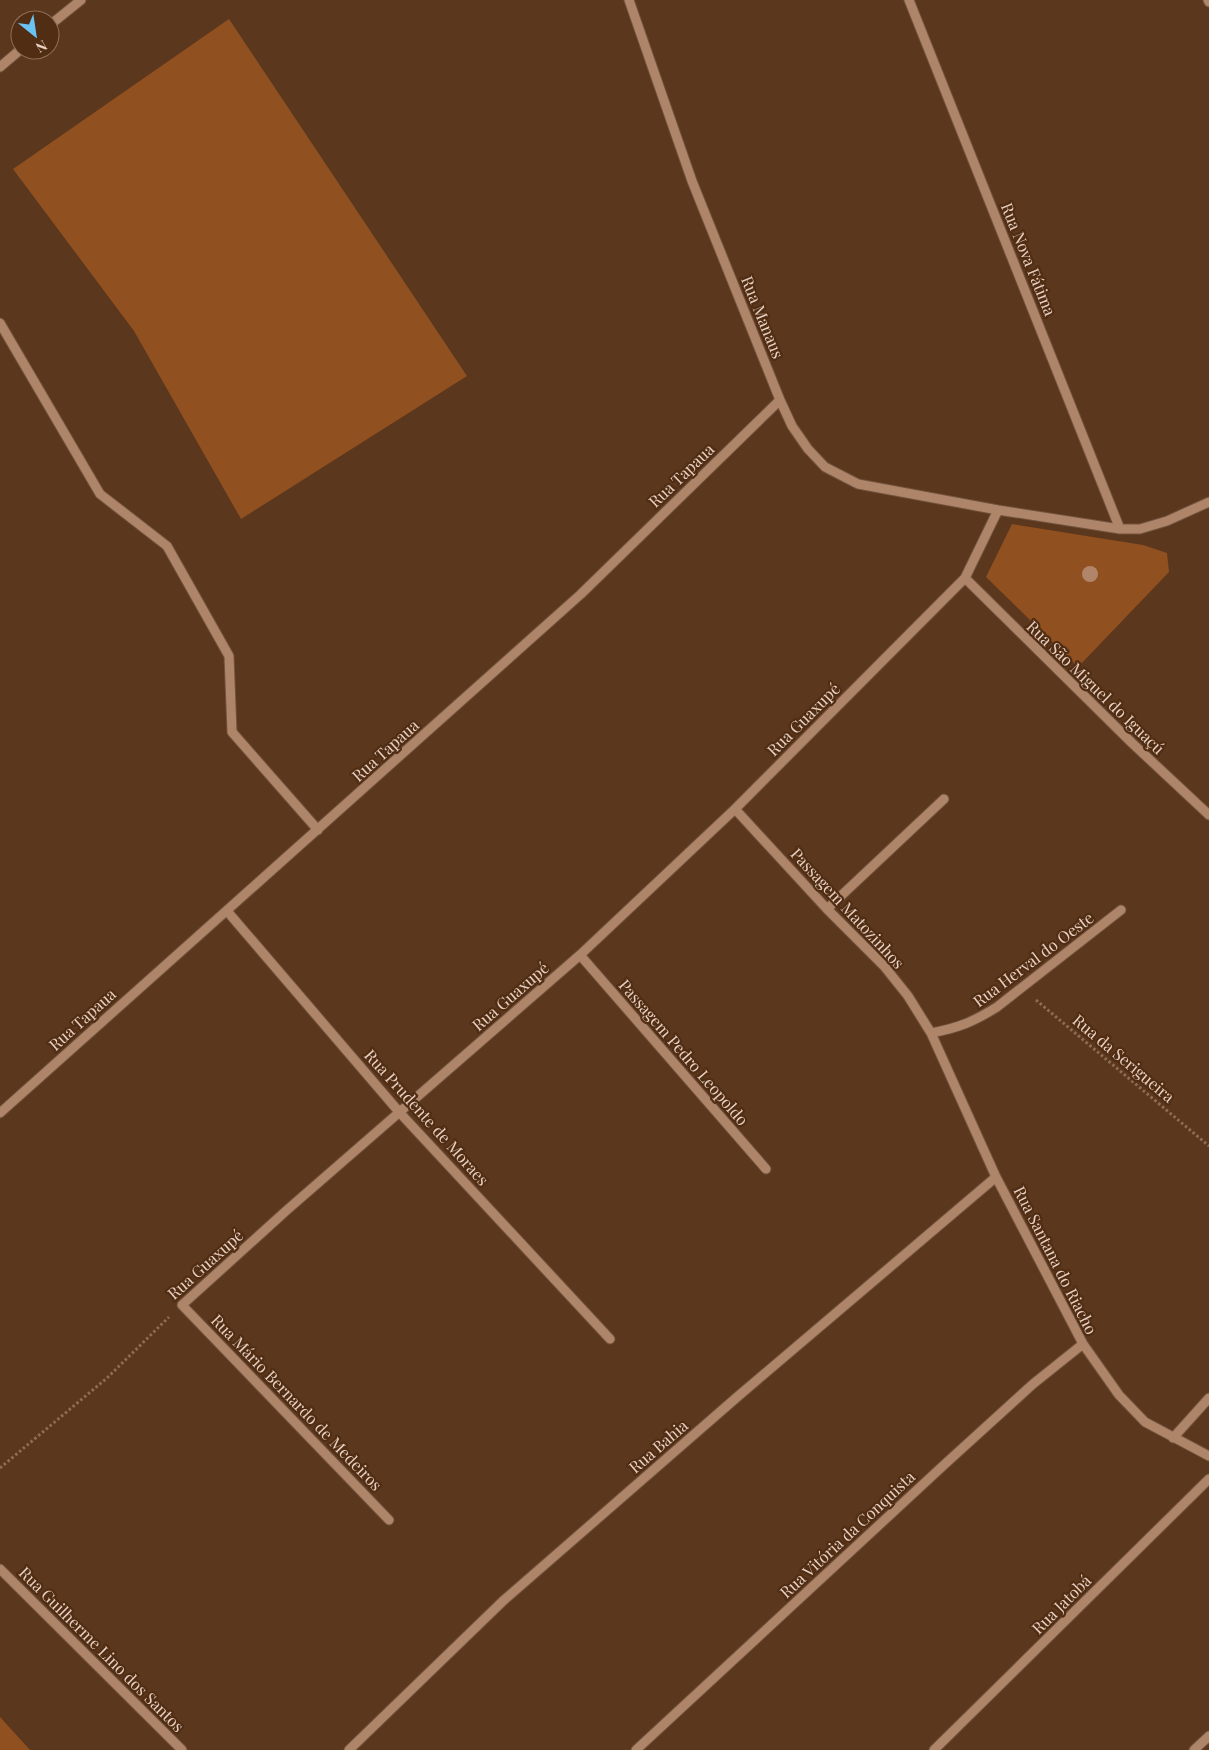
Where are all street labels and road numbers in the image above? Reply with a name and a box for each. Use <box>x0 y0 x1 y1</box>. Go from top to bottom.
street label: Rua Nova Fátima <box>997 199 1061 319</box>
street label: Rua Manaus <box>737 273 789 361</box>
street label: Rua Tapaua <box>644 439 718 511</box>
street label: Rua São Miguel do Iguaçú <box>1023 616 1169 758</box>
street label: Rua Guaxupé <box>762 678 844 760</box>
street label: Rua Tapaua <box>347 714 423 786</box>
street label: Passagem Matozinhos <box>787 843 909 973</box>
street label: Rua Herval do Oeste <box>969 907 1097 1011</box>
street label: Rua Guaxupé <box>467 957 553 1035</box>
street label: Passagem Pedro Leopoldo <box>615 975 753 1130</box>
street label: Rua Tapaua <box>44 983 120 1055</box>
street label: Rua da Serigueira <box>1069 1009 1179 1107</box>
street label: Rua Prudente de Moraes <box>360 1045 494 1189</box>
street label: Rua Santana do Riacho <box>1010 1182 1103 1338</box>
street label: Rua Guaxupé <box>163 1224 247 1304</box>
street label: Rua Mário Bernardo de Medeiros <box>207 1309 387 1495</box>
street label: Rua Bahia <box>624 1415 692 1477</box>
street label: Rua Vitória da Conquista <box>775 1466 919 1602</box>
street label: Rua Guilherme Lino dos Santos <box>15 1562 189 1736</box>
street label: Rua Jatobá <box>1027 1570 1095 1638</box>

